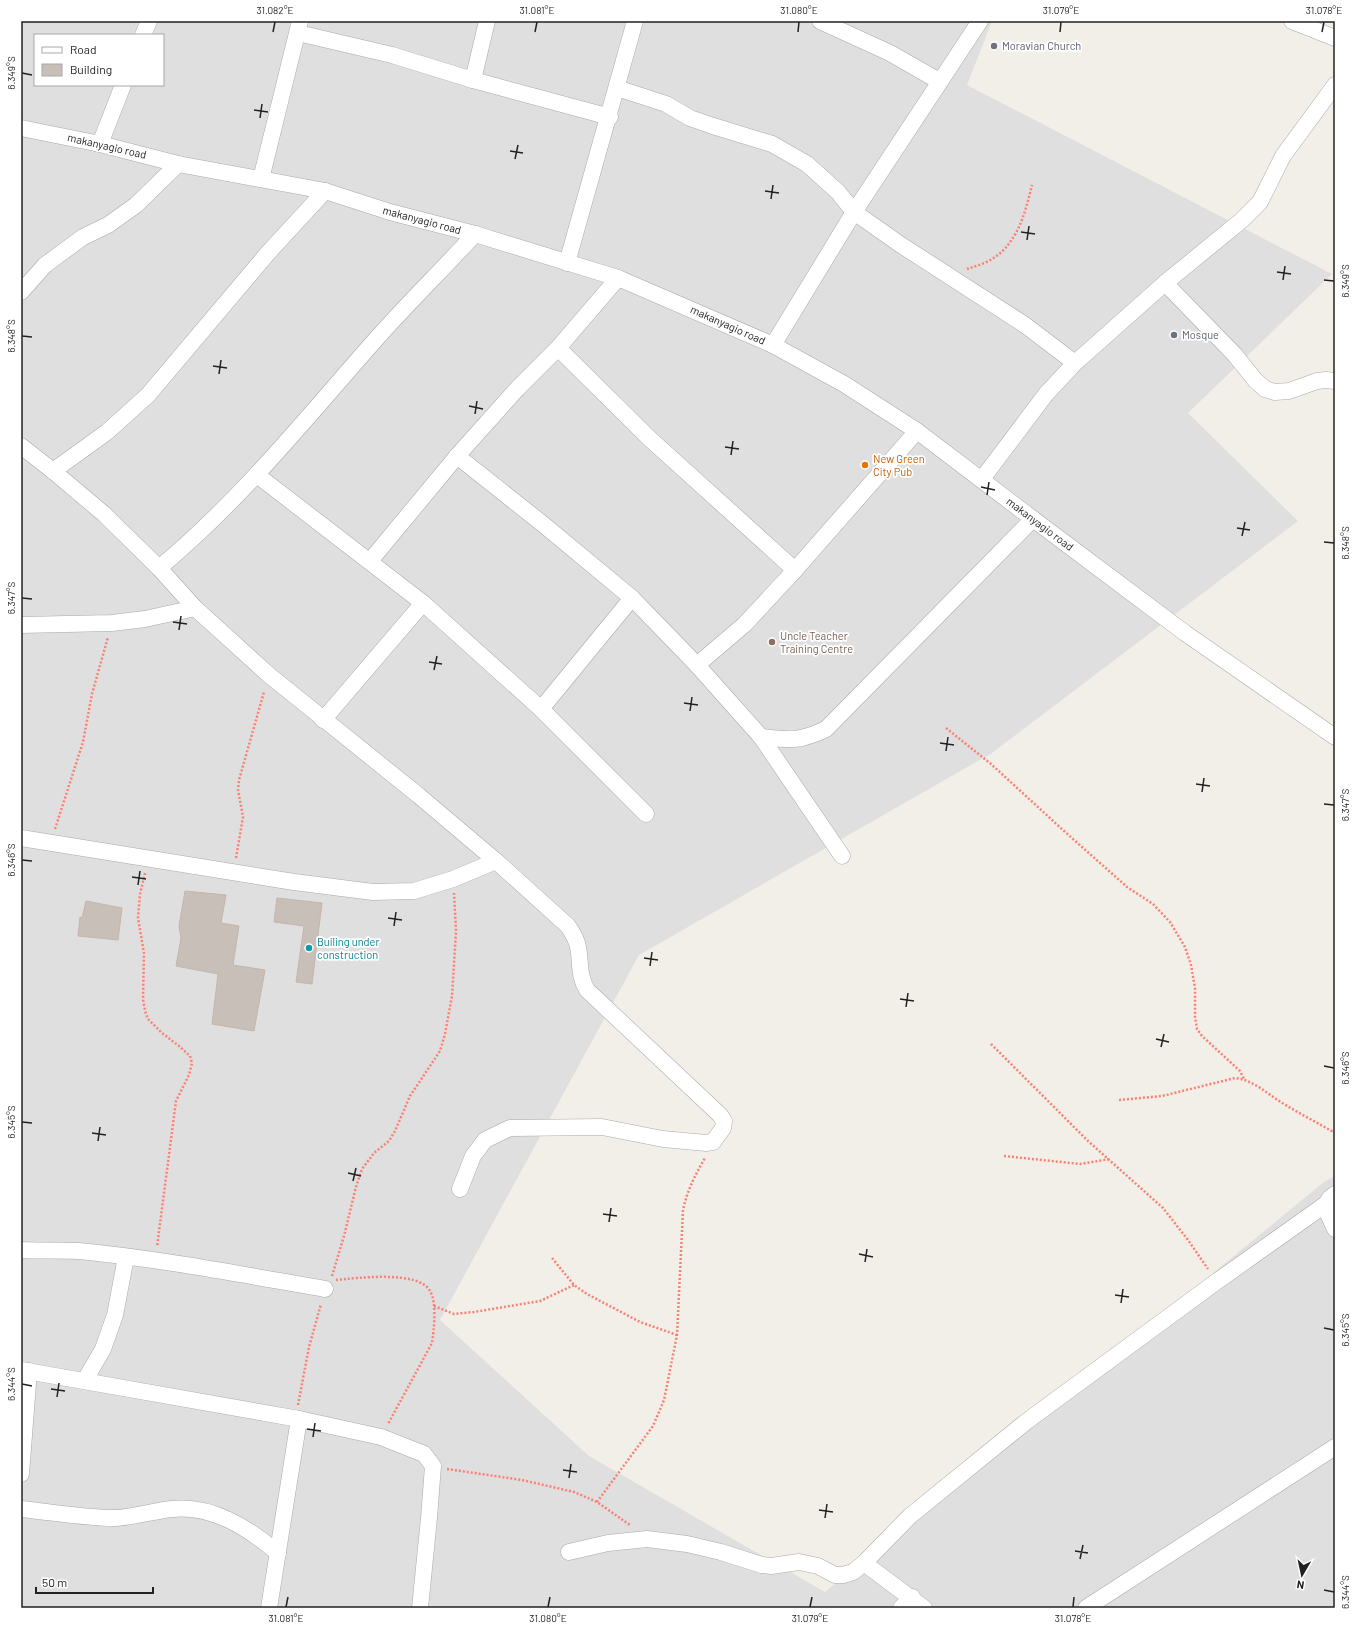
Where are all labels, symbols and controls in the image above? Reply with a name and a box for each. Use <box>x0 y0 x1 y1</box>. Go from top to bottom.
text: 31.082°E <box>256 4 294 16</box>
text: 31.081°E <box>520 4 554 16</box>
text: 31.080°E <box>780 4 818 16</box>
text: 31.079°E <box>1043 4 1079 16</box>
text: 31.078°E <box>1306 4 1342 16</box>
legend <box>34 34 164 86</box>
place label: Moravian Church <box>1002 39 1081 52</box>
marker: Moravian Church <box>989 41 999 51</box>
text: Road <box>70 42 97 56</box>
text: 6.349°S <box>5 56 17 90</box>
text: Building <box>70 62 112 76</box>
street label: makanyagio road <box>66 130 148 161</box>
street label: makanyagio road <box>382 203 463 236</box>
text: 6.349°S <box>1339 264 1351 298</box>
street label: makanyagio road <box>689 302 768 347</box>
text: 6.348°S <box>5 319 17 353</box>
place label: Mosque <box>1182 328 1219 341</box>
marker: Mosque <box>1169 330 1179 340</box>
place label: New Green City Pub <box>873 452 925 478</box>
marker: New Green City Pub <box>860 460 870 470</box>
street label: makanyagio road <box>1004 494 1076 553</box>
text: 6.348°S <box>1339 526 1351 560</box>
text: 6.347°S <box>5 582 17 614</box>
place label: Uncle Teacher Training Centre <box>780 629 853 655</box>
marker: Uncle Teacher Training Centre <box>767 637 777 647</box>
text: 6.347°S <box>1339 789 1351 821</box>
text: 6.346°S <box>5 843 17 877</box>
place label: Builing under construction <box>317 935 379 961</box>
marker: Builing under construction <box>304 943 314 953</box>
text: 6.346°S <box>1339 1051 1351 1085</box>
text: 6.345°S <box>5 1105 17 1139</box>
text: 6.345°S <box>1339 1313 1351 1347</box>
text: 6.344°S <box>5 1367 17 1401</box>
north arrow <box>1282 1555 1322 1595</box>
scale bar <box>36 1569 153 1595</box>
text: 50 m <box>42 1575 67 1589</box>
text: 6.344°S <box>1339 1575 1351 1609</box>
text: N <box>1296 1578 1305 1592</box>
text: 31.081°E <box>269 1612 303 1624</box>
text: 31.080°E <box>529 1612 567 1624</box>
text: 31.079°E <box>792 1612 828 1624</box>
text: 31.078°E <box>1055 1612 1091 1624</box>

